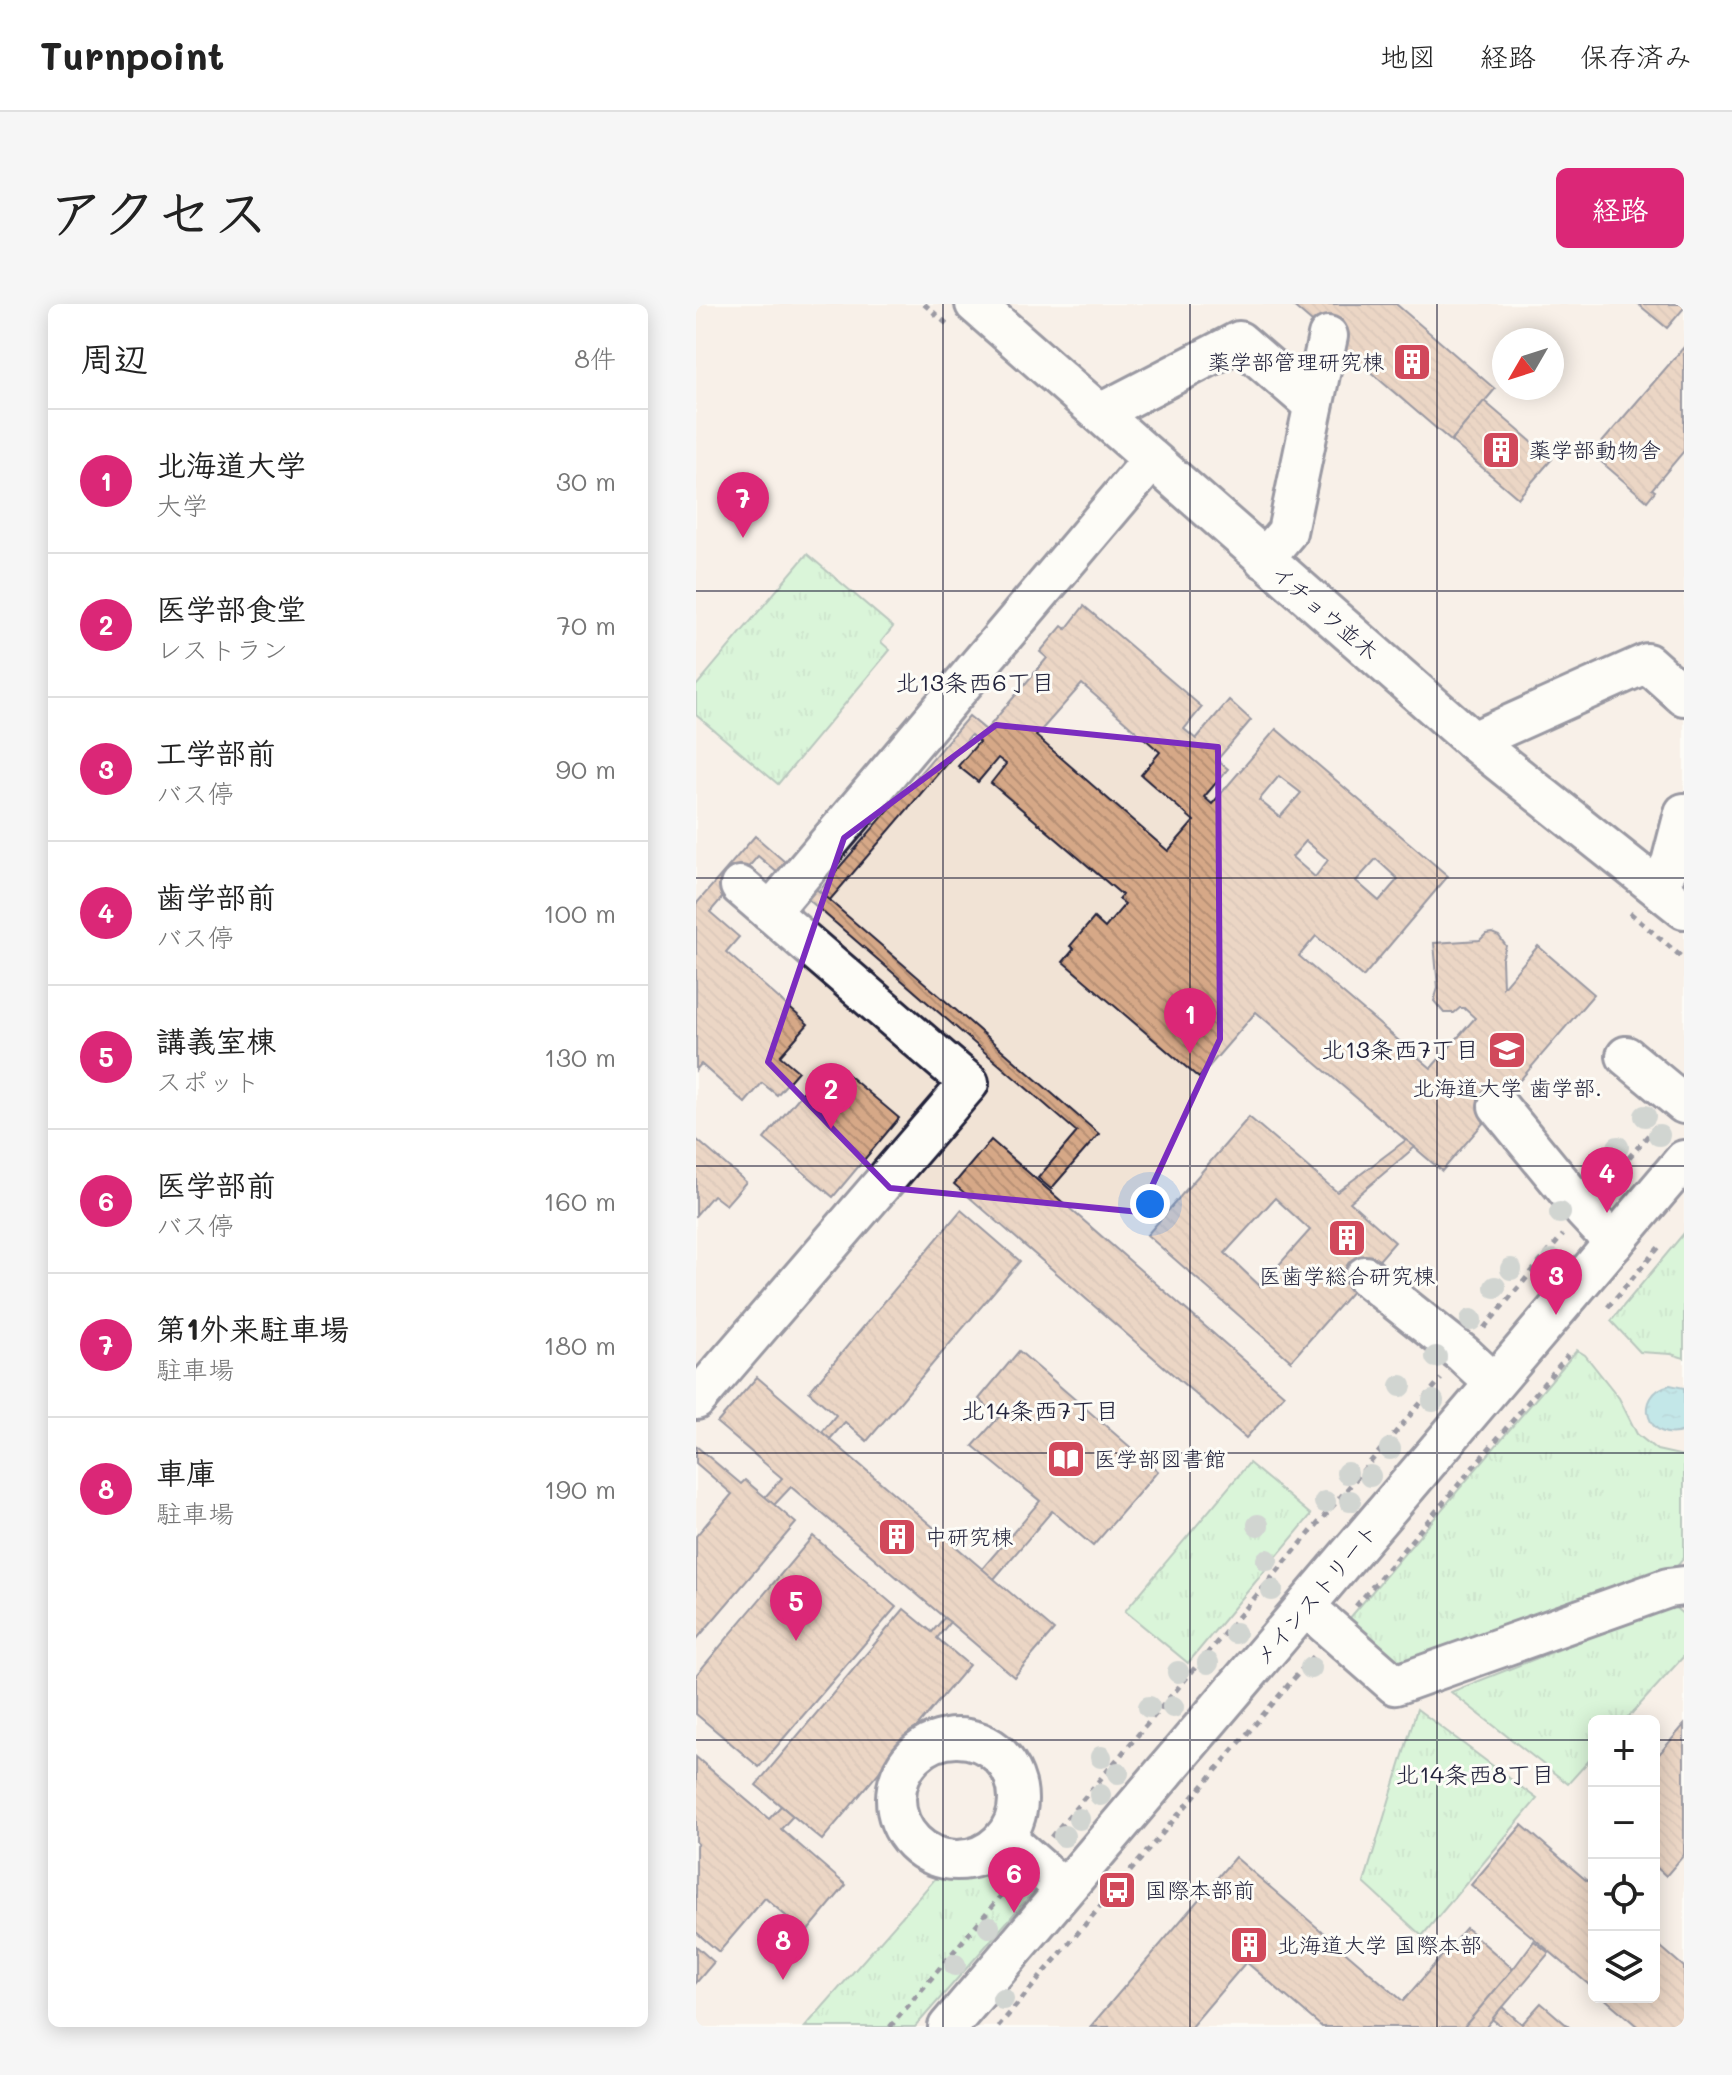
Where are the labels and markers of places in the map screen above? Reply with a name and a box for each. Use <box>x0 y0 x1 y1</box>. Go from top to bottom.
building icon: 薬学部管理研究棟 <box>1391 341 1433 383</box>
place label: 薬学部管理研究棟 <box>1208 347 1384 376</box>
building icon: 薬学部動物舎 <box>1480 429 1522 471</box>
place label: 薬学部動物舎 <box>1529 435 1661 464</box>
pin: 7 <box>717 472 769 538</box>
pin: 1 <box>1164 988 1216 1054</box>
school or university icon: 北海道大学 歯学部. <box>1486 1029 1528 1071</box>
pin: 2 <box>805 1063 857 1129</box>
place label: 北海道大学 歯学部. <box>1412 1073 1602 1102</box>
pin: 4 <box>1581 1147 1633 1213</box>
building icon: 医歯学総合研究棟 <box>1326 1217 1368 1259</box>
pin: 3 <box>1530 1249 1582 1315</box>
place label: 医歯学総合研究棟 <box>1259 1261 1435 1290</box>
library icon: 医学部図書館 <box>1045 1438 1087 1480</box>
place label: 医学部図書館 <box>1094 1444 1226 1473</box>
building icon: 中研究棟 <box>876 1516 918 1558</box>
place label: 中研究棟 <box>925 1522 1013 1551</box>
pin: 5 <box>770 1575 822 1641</box>
pin: 6 <box>988 1847 1040 1913</box>
bus stop icon: 国際本部前 <box>1096 1869 1138 1911</box>
place label: 国際本部前 <box>1145 1875 1255 1904</box>
pin: 8 <box>757 1914 809 1980</box>
building icon: 北海道大学 国際本部 <box>1228 1924 1270 1966</box>
place label: 北海道大学 国際本部 <box>1277 1930 1482 1959</box>

